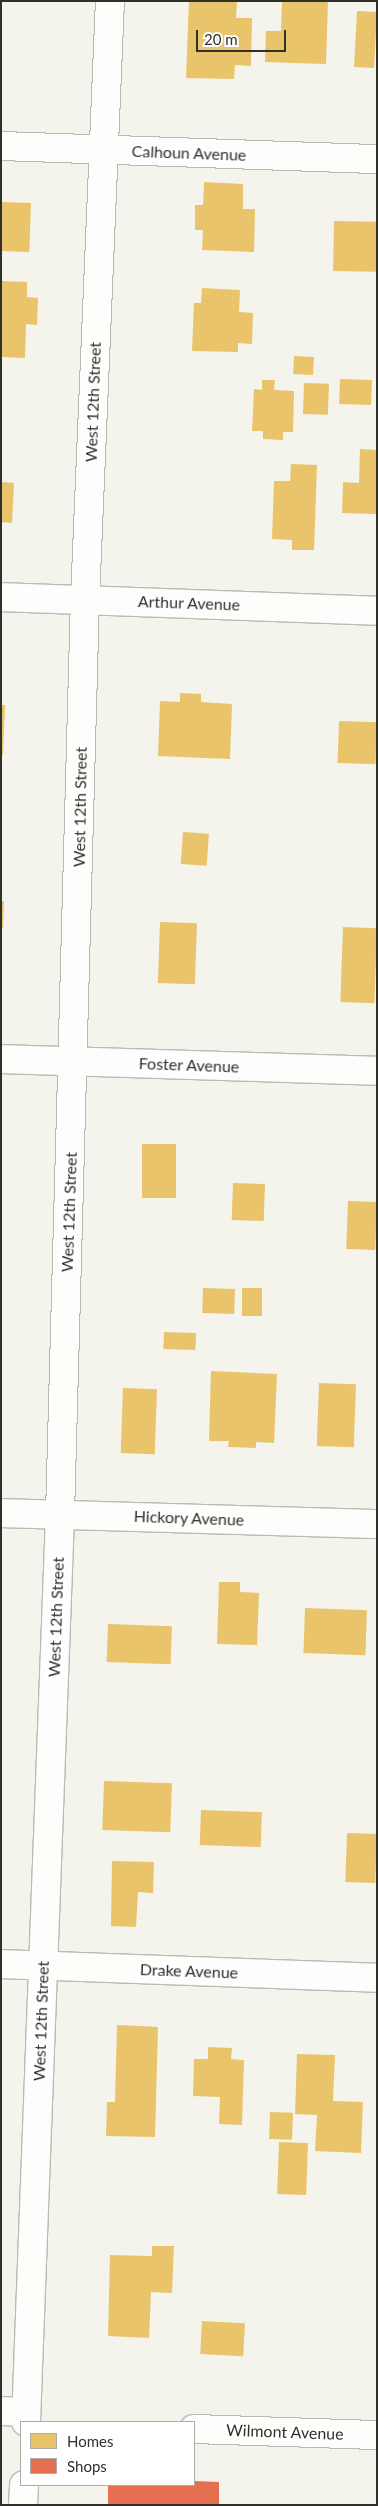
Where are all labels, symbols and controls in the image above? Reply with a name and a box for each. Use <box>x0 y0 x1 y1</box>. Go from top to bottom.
scale bar <box>198 20 288 52</box>
text: 20 m <box>204 30 238 48</box>
street label: Calhoun Avenue <box>131 141 247 165</box>
street label: West 12th Street <box>81 342 105 462</box>
street label: Arthur Avenue <box>137 592 241 614</box>
street label: West 12th Street <box>69 747 91 867</box>
street label: Foster Avenue <box>138 1054 240 1076</box>
street label: West 12th Street <box>57 1152 81 1272</box>
street label: Hickory Avenue <box>133 1506 245 1530</box>
street label: West 12th Street <box>44 1557 68 1677</box>
street label: Drake Avenue <box>139 1960 239 1982</box>
street label: West 12th Street <box>29 1961 53 2081</box>
street label: Wilmont Avenue <box>226 2420 344 2444</box>
legend <box>20 2421 195 2486</box>
text: Homes <box>67 2432 113 2450</box>
text: Shops <box>67 2457 107 2475</box>

